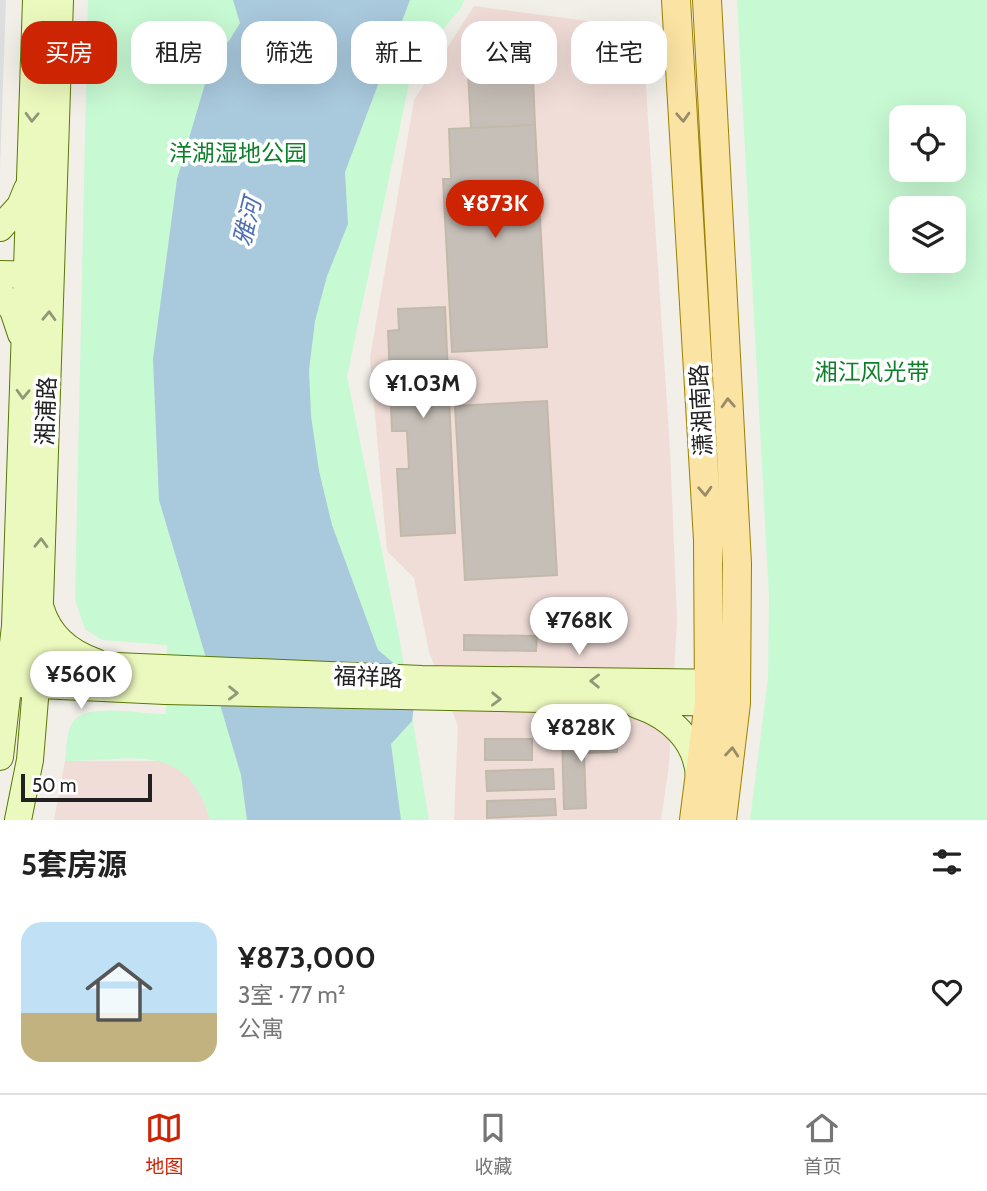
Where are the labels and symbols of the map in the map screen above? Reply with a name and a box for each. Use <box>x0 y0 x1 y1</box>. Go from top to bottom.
one-way arrow <box>24 112 40 123</box>
one-way arrow <box>676 112 691 123</box>
park label: 洋湖湿地公园 <box>169 139 307 167</box>
pin: ¥873K <box>446 180 544 240</box>
water label: 雅河 <box>227 191 268 249</box>
one-way arrow <box>42 310 57 321</box>
park label: 湘江风光带 <box>815 358 930 386</box>
pin: ¥1.03M <box>366 360 480 420</box>
street label: 潇湘南路 <box>685 363 717 457</box>
street label: 湘浦路 <box>31 376 61 446</box>
one-way arrow <box>16 388 31 399</box>
one-way arrow <box>721 397 736 408</box>
one-way arrow <box>698 486 713 497</box>
one-way arrow <box>34 537 49 548</box>
pin: ¥768K <box>530 598 628 657</box>
pin: ¥560K <box>32 652 130 711</box>
street label: 福祥路 <box>333 662 403 692</box>
one-way arrow <box>589 673 600 689</box>
one-way arrow <box>228 685 239 701</box>
one-way arrow <box>492 691 502 707</box>
pin: ¥828K <box>532 704 630 764</box>
one-way arrow <box>724 747 739 758</box>
scale bar <box>21 771 152 803</box>

